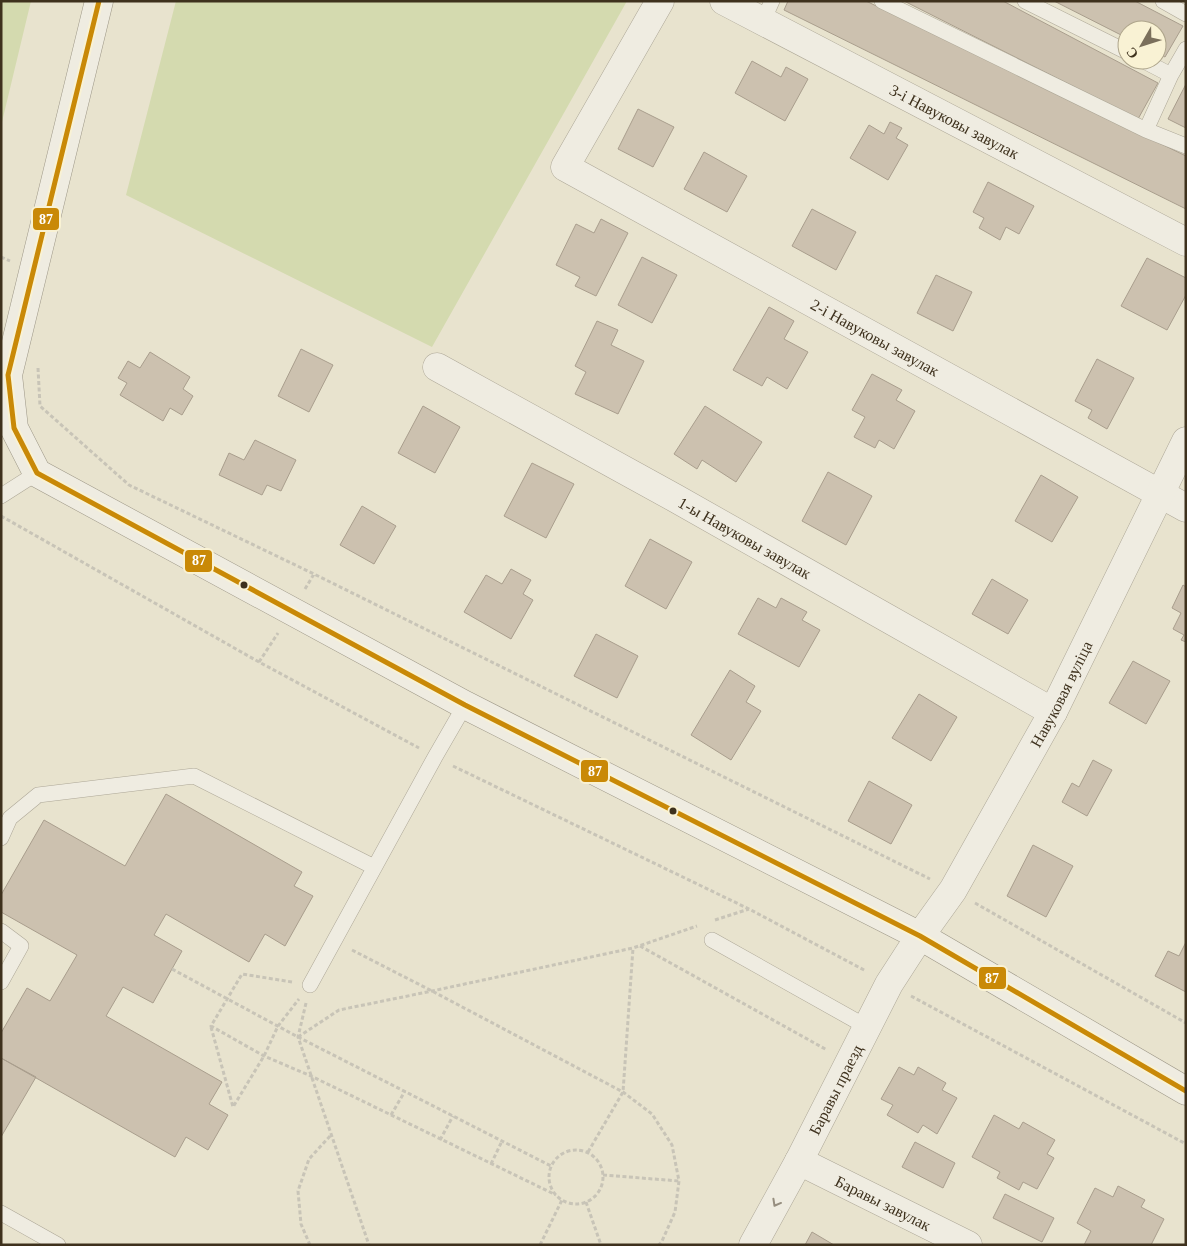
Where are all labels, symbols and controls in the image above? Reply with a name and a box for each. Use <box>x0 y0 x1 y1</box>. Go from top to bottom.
north arrow <box>1117 20 1167 70</box>
text: С <box>1123 44 1141 62</box>
street label: 3-і Навуковы завулак <box>887 81 1022 162</box>
line badge: 87 <box>32 207 60 231</box>
text: 87 <box>39 212 53 227</box>
street label: 2-і Навуковы завулак <box>808 296 942 380</box>
street label: 1-ы Навуковы завулак <box>675 494 814 582</box>
line badge: 87 <box>184 549 213 573</box>
text: 87 <box>192 553 206 568</box>
unlabelled marker <box>239 580 249 590</box>
street label: Навуковая вуліца <box>1027 638 1096 750</box>
line badge: 87 <box>580 759 609 783</box>
text: 87 <box>588 764 602 779</box>
unlabelled marker <box>668 806 678 816</box>
line badge: 87 <box>978 966 1007 990</box>
text: 87 <box>985 971 999 986</box>
street label: Баравы праезд <box>806 1042 867 1138</box>
street label: Баравы завулак <box>832 1172 934 1234</box>
one-way arrow <box>772 1197 782 1206</box>

